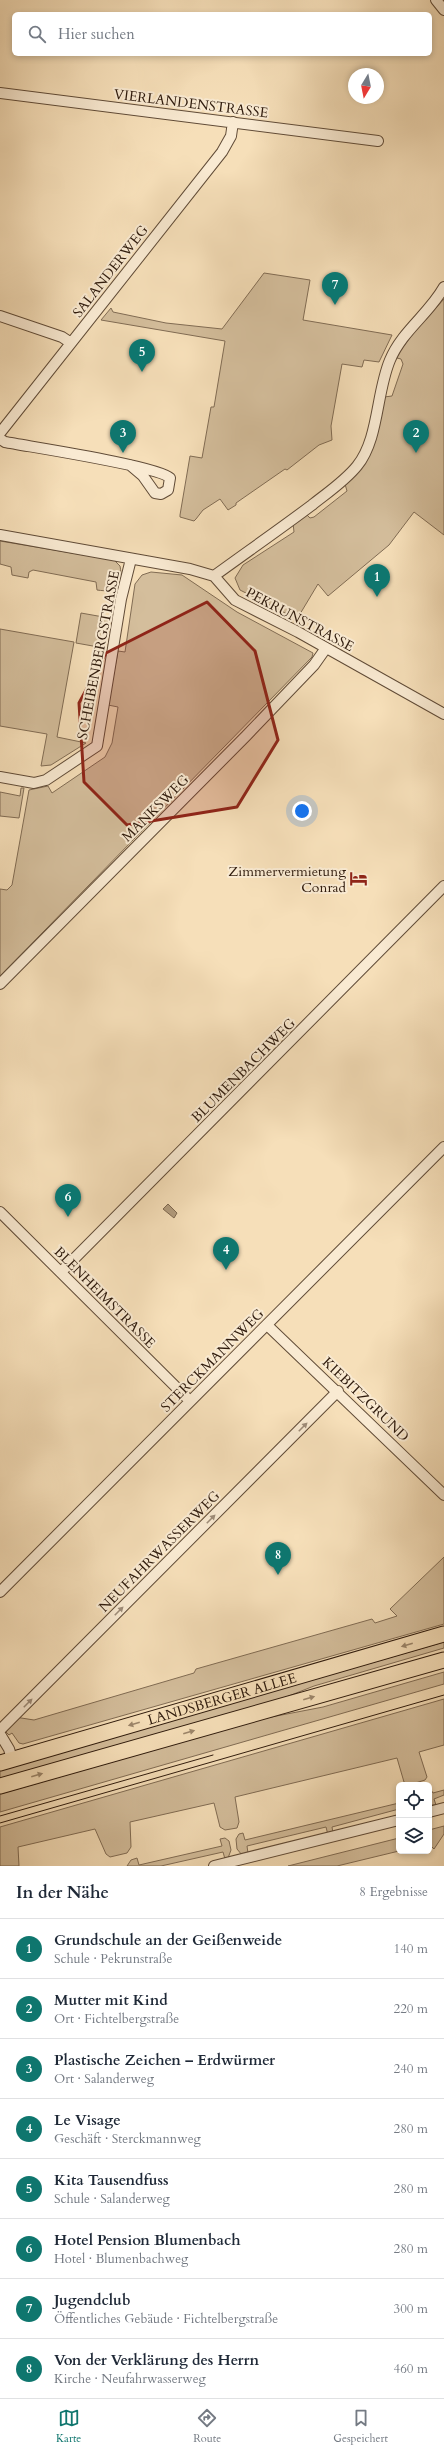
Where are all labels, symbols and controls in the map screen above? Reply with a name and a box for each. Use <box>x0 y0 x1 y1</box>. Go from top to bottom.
search box <box>12 12 432 56</box>
icon: search <box>26 23 48 45</box>
text: Hier suchen <box>58 24 135 44</box>
north arrow <box>348 68 384 104</box>
street label: VIERLANDENSTRASSE <box>113 85 270 122</box>
street label: SALANDERWEG <box>68 221 152 321</box>
pin: 7 <box>322 272 348 305</box>
pin: 5 <box>129 339 155 372</box>
pin: 3 <box>110 420 136 453</box>
pin: 2 <box>403 420 429 453</box>
pin: 1 <box>364 564 390 597</box>
street label: SCHEIBENBERGSTRASSE <box>73 569 124 741</box>
street label: PEKRUNSTRASSE <box>242 583 358 656</box>
street label: MANKSWEG <box>118 771 193 846</box>
your location <box>292 801 312 821</box>
place label: Zimmervermietung Conrad <box>228 862 347 897</box>
hotel icon: Zimmervermietung Conrad <box>349 869 369 889</box>
street label: BLUMENBACHWEG <box>187 1014 300 1127</box>
pin: 6 <box>55 1184 81 1217</box>
pin: 4 <box>213 1237 239 1270</box>
street label: BLENHEIMSTRASSE <box>50 1242 160 1353</box>
street label: STERCKMANNWEG <box>157 1305 268 1416</box>
street label: KIEBITZGRUND <box>318 1353 413 1446</box>
one-way arrow <box>298 1422 308 1431</box>
street label: NEUFAHRWASSERWEG <box>95 1487 224 1616</box>
one-way arrow <box>206 1514 216 1523</box>
pin: 8 <box>265 1542 291 1575</box>
one-way arrow <box>114 1606 124 1616</box>
one-way arrow <box>400 1642 412 1648</box>
street label: LANDSBERGER ALLEE <box>145 1668 299 1730</box>
one-way arrow <box>303 1695 315 1701</box>
one-way arrow <box>23 1698 33 1708</box>
one-way arrow <box>127 1721 139 1727</box>
one-way arrow <box>184 1729 196 1735</box>
one-way arrow <box>31 1772 44 1778</box>
map controls <box>396 1782 432 1854</box>
button: locate <box>396 1782 432 1818</box>
button: layers <box>396 1818 432 1854</box>
text: In der Nähe <box>16 1881 109 1904</box>
text: 8 Ergebnisse <box>359 1883 428 1901</box>
text: Grundschule an der Geißenweide <box>54 1930 282 1950</box>
text: 1 <box>26 1940 32 1958</box>
text: 140 m <box>394 1940 428 1958</box>
text: Schule · Pekrunstraße <box>54 1950 172 1968</box>
text: Mutter mit Kind <box>54 1990 168 2010</box>
text: 2 <box>26 2000 32 2018</box>
text: 220 m <box>394 2000 428 2018</box>
text: Ort · Fichtelbergstraße <box>54 2010 179 2028</box>
text: Plastische Zeichen – Erdwürmer <box>54 2050 275 2070</box>
text: 3 <box>26 2060 32 2078</box>
text: 240 m <box>394 2060 428 2078</box>
text: Ort · Salanderweg <box>54 2070 154 2088</box>
text: Le Visage <box>54 2110 121 2130</box>
text: 4 <box>26 2120 32 2138</box>
text: 280 m <box>394 2120 428 2138</box>
text: Geschäft · Sterckmannweg <box>54 2130 201 2148</box>
text: Kita Tausendfuss <box>54 2170 169 2190</box>
text: 5 <box>26 2180 32 2198</box>
text: 280 m <box>394 2180 428 2198</box>
text: Schule · Salanderweg <box>54 2190 170 2208</box>
text: Hotel Pension Blumenbach <box>54 2230 241 2250</box>
text: 6 <box>26 2240 32 2258</box>
text: 280 m <box>394 2240 428 2258</box>
text: Hotel · Blumenbachweg <box>54 2250 188 2268</box>
text: Jugendclub <box>54 2290 131 2310</box>
text: 7 <box>26 2300 32 2318</box>
text: 300 m <box>394 2300 428 2318</box>
text: Öffentliches Gebäude · Fichtelbergstraße <box>54 2310 278 2328</box>
text: Von der Verklärung des Herrn <box>54 2350 259 2370</box>
text: 8 <box>26 2360 32 2378</box>
text: 460 m <box>394 2360 428 2378</box>
text: Kirche · Neufahrwasserweg <box>54 2370 206 2388</box>
tab: Karte <box>56 2407 81 2446</box>
tab: Route <box>193 2407 221 2446</box>
tab: Gespeichert <box>333 2407 388 2446</box>

